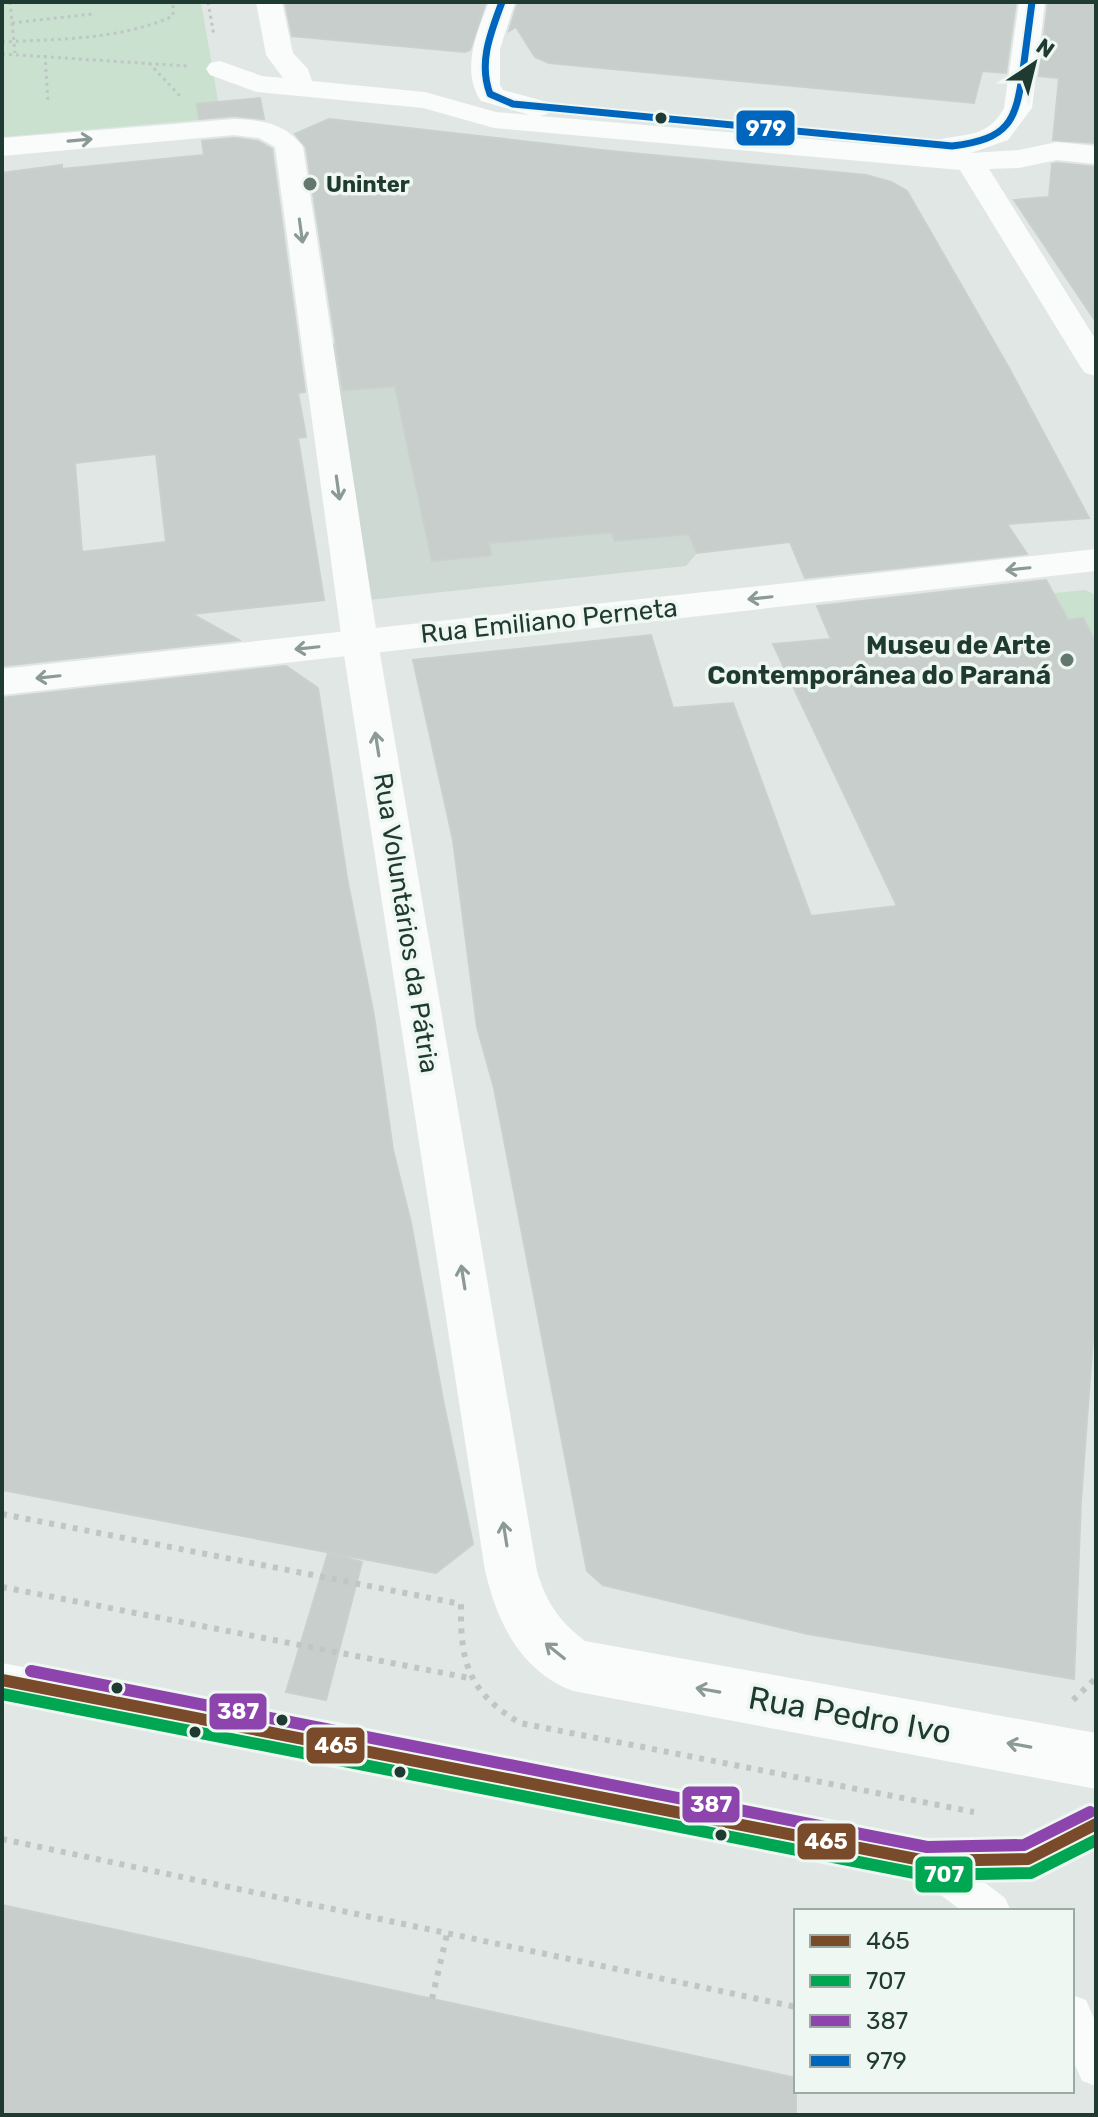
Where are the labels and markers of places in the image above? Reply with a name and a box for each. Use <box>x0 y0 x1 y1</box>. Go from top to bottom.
unlabelled marker <box>653 110 669 126</box>
place label: Uninter <box>326 171 410 198</box>
marker: Uninter <box>301 175 319 193</box>
place label: Museu de Arte Contemporânea do Paraná <box>707 630 1051 691</box>
marker: Museu de Arte Contemporânea do Paraná <box>1058 651 1076 669</box>
unlabelled marker <box>109 1680 125 1696</box>
unlabelled marker <box>274 1712 290 1728</box>
unlabelled marker <box>187 1724 203 1740</box>
unlabelled marker <box>392 1764 408 1780</box>
unlabelled marker <box>713 1827 729 1843</box>

